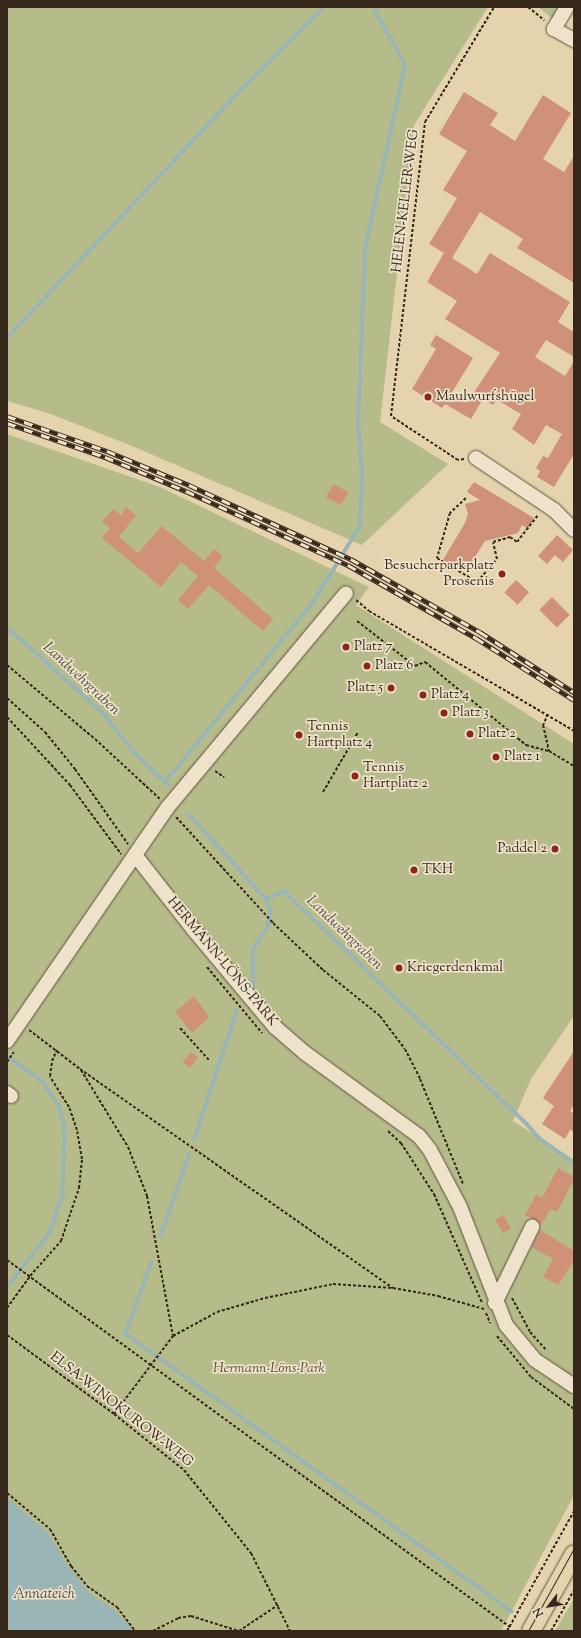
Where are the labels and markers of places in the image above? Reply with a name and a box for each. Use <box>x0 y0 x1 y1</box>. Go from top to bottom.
place label: Maulwurfshügel <box>436 389 534 405</box>
marker: Maulwurfshügel <box>423 392 433 402</box>
place label: Besucherparkplatz Prosenis <box>384 558 494 590</box>
marker: Besucherparkplatz Prosenis <box>497 569 507 579</box>
place label: Platz 7 <box>354 639 392 655</box>
marker: Platz 7 <box>341 642 351 652</box>
place label: Platz 6 <box>375 658 413 674</box>
marker: Platz 6 <box>362 661 372 671</box>
place label: Platz 5 <box>347 680 383 696</box>
marker: Platz 5 <box>386 683 396 693</box>
place label: Platz 4 <box>431 687 469 703</box>
marker: Platz 4 <box>418 690 428 700</box>
place label: Platz 3 <box>452 705 489 721</box>
marker: Platz 3 <box>439 708 449 718</box>
place label: Tennis Hartplatz 4 <box>307 719 372 752</box>
place label: Platz 2 <box>478 726 516 742</box>
marker: Platz 2 <box>465 729 475 739</box>
marker: Tennis Hartplatz 4 <box>294 730 304 740</box>
place label: Platz 1 <box>504 749 540 765</box>
marker: Platz 1 <box>491 752 501 762</box>
place label: Tennis Hartplatz 2 <box>363 760 428 792</box>
marker: Tennis Hartplatz 2 <box>350 771 360 781</box>
place label: Paddel 2 <box>498 841 547 857</box>
marker: Paddel 2 <box>550 844 560 854</box>
place label: TKH <box>422 862 453 878</box>
marker: TKH <box>409 865 419 875</box>
place label: Kriegerdenkmal <box>407 960 503 976</box>
marker: Kriegerdenkmal <box>394 963 404 973</box>

